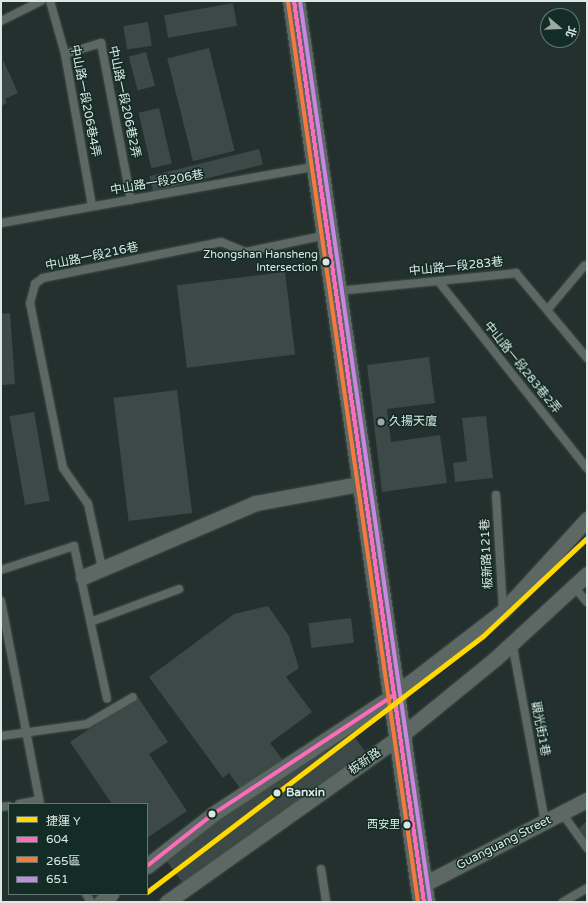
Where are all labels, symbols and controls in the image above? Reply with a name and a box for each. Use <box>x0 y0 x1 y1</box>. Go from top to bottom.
north arrow <box>540 8 580 48</box>
text: 北 <box>563 24 579 39</box>
street label: 中山路一段206巷4弄 <box>67 44 103 158</box>
street label: 中山路一段206巷2弄 <box>105 45 143 159</box>
street label: 中山路一段206巷 <box>109 168 205 198</box>
street label: 中山路一段216巷 <box>44 240 140 274</box>
place label: Zhongshan Hansheng Intersection <box>203 249 318 275</box>
street label: 中山路一段283巷 <box>408 255 504 279</box>
marker: Zhongshan Hansheng Intersection <box>321 257 331 267</box>
street label: 中山路一段283巷2弄 <box>480 319 564 417</box>
place label: 久揚天廈 <box>389 415 437 429</box>
marker: 久揚天廈 <box>376 417 386 427</box>
street label: 板新路121巷 <box>478 518 496 590</box>
street label: 觀光街1巷 <box>528 700 552 758</box>
street label: 板新路 <box>346 746 384 778</box>
marker: Banxin <box>270 786 284 800</box>
place label: Banxin <box>286 786 325 800</box>
legend <box>8 803 148 895</box>
unlabelled marker <box>207 809 217 819</box>
street label: Guanguang Street <box>454 813 554 873</box>
text: 捷運 Y <box>46 814 81 828</box>
place label: 西安里 <box>367 818 400 832</box>
marker: 西安里 <box>402 820 412 830</box>
text: 604 <box>46 832 69 846</box>
text: 265區 <box>46 854 81 868</box>
text: 651 <box>46 872 69 886</box>

